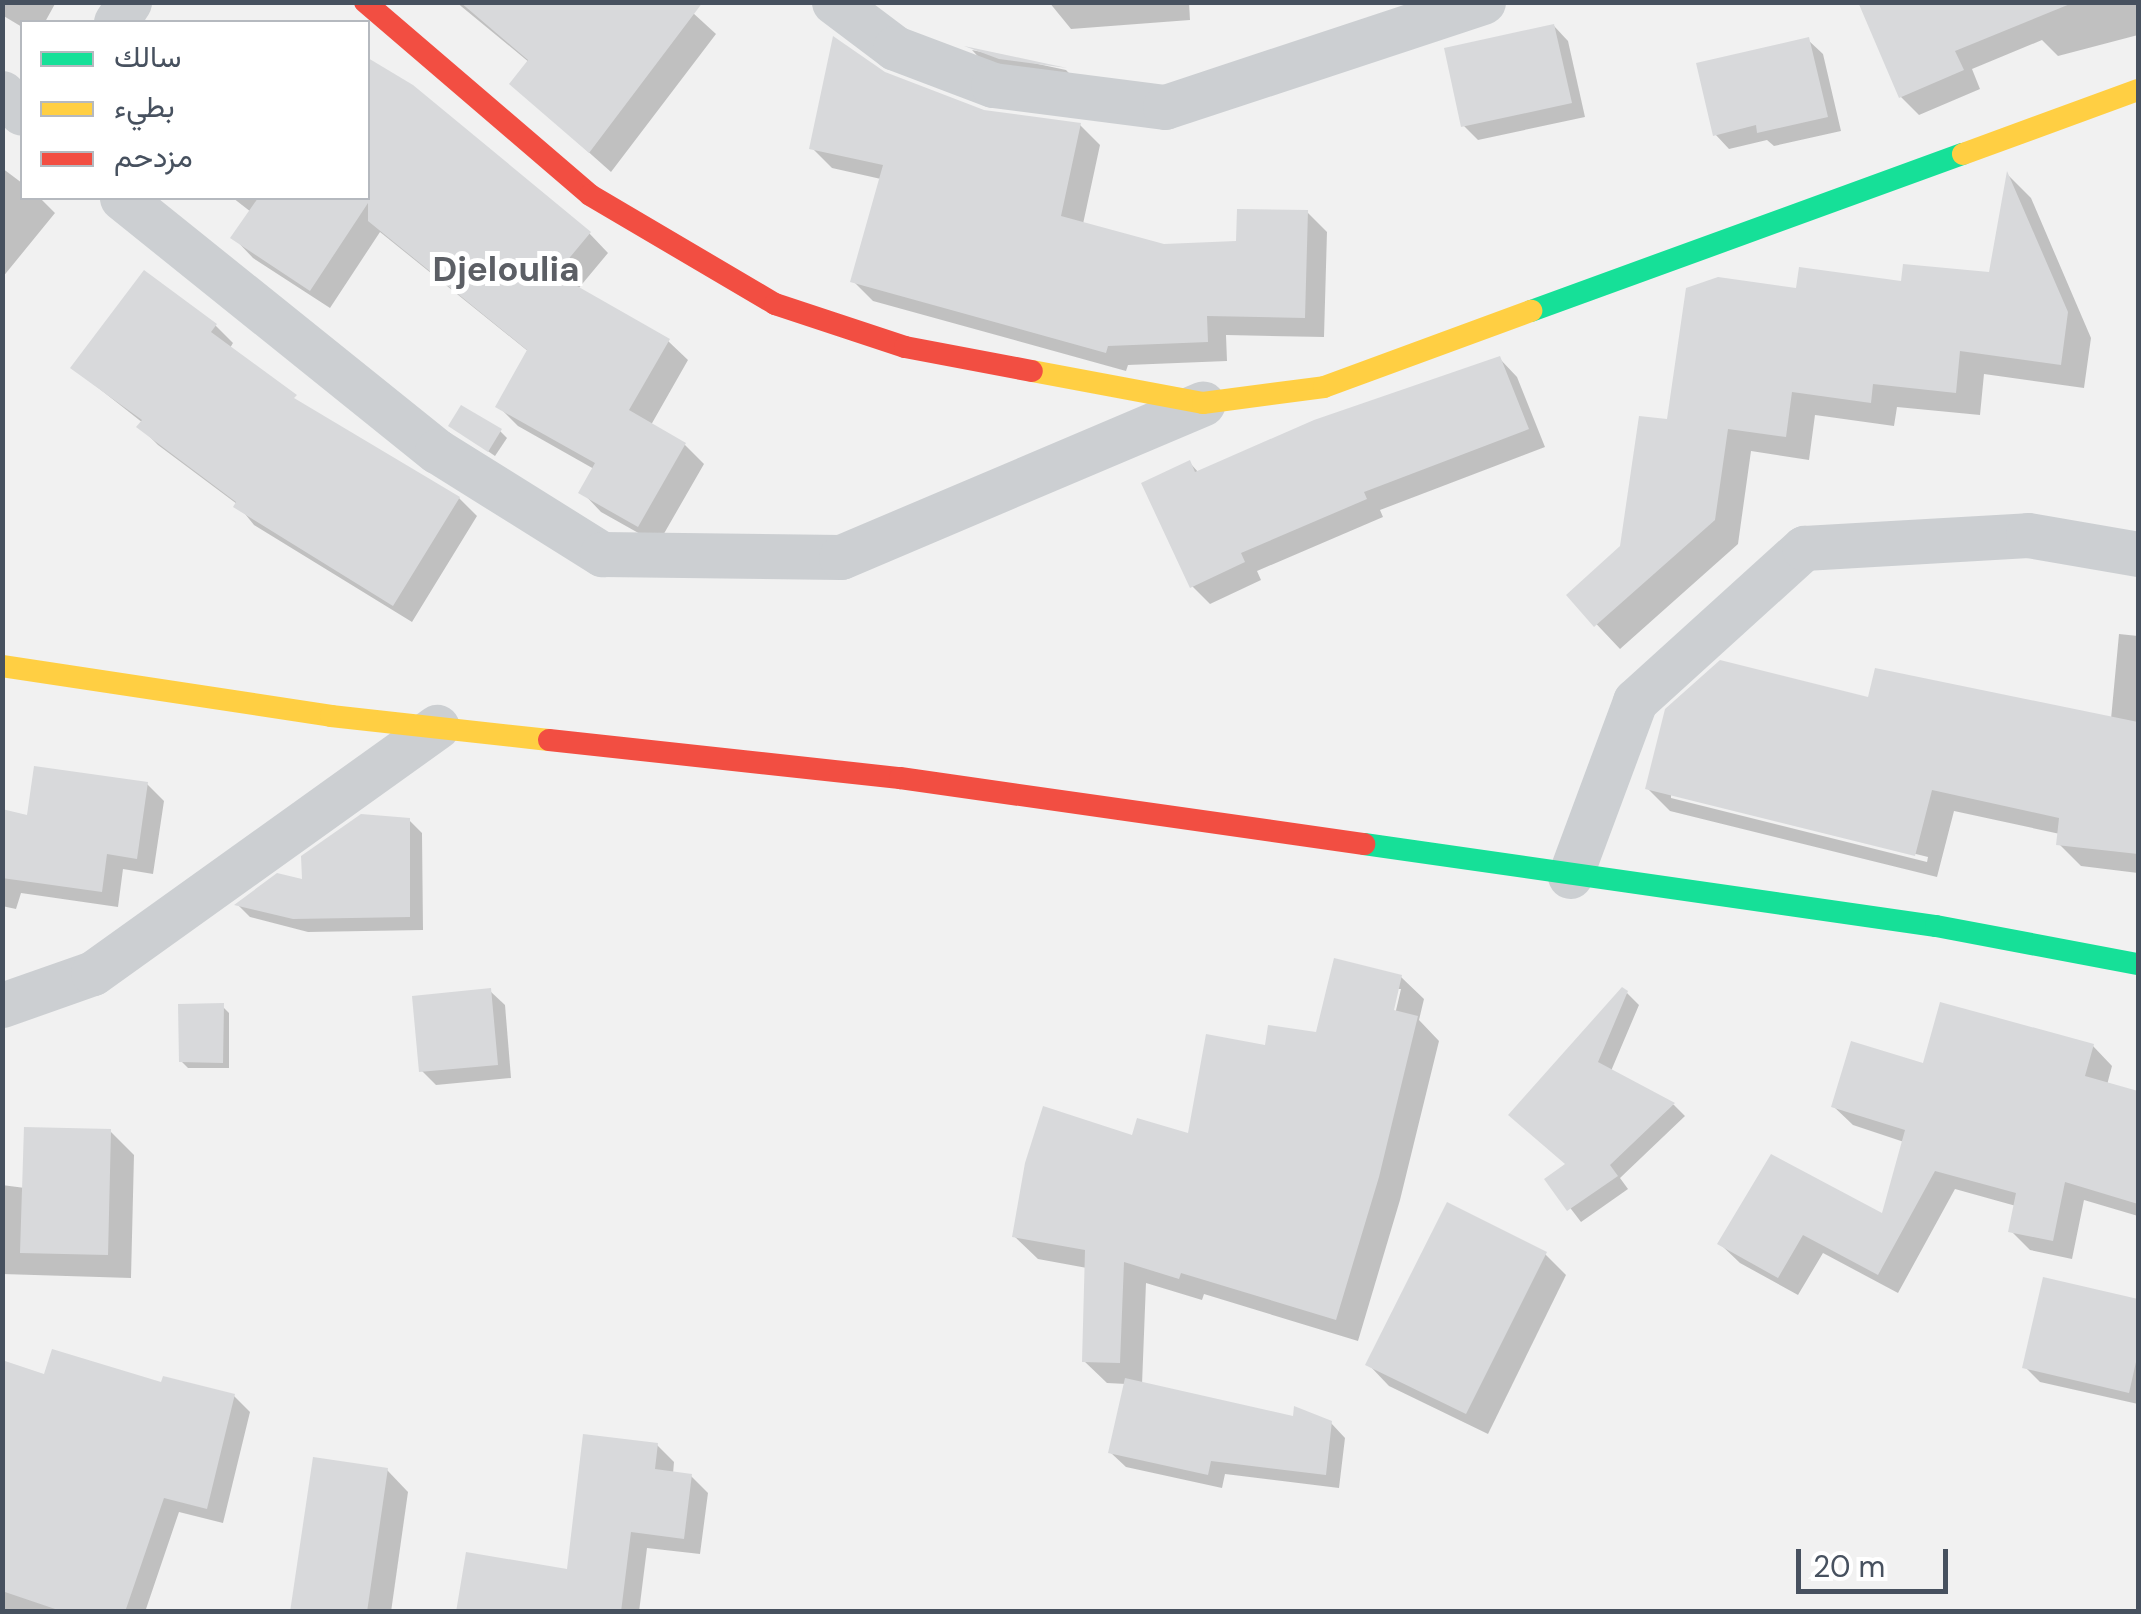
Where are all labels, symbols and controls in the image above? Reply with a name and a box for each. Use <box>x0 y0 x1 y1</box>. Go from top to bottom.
legend <box>20 20 370 200</box>
text: سالك <box>114 37 181 76</box>
text: بطيء <box>114 87 175 126</box>
text: مزدحم <box>114 137 193 176</box>
district label: Djeloulia <box>432 248 580 290</box>
scale bar <box>1801 1529 1954 1591</box>
text: 20 m <box>1813 1547 1885 1586</box>

